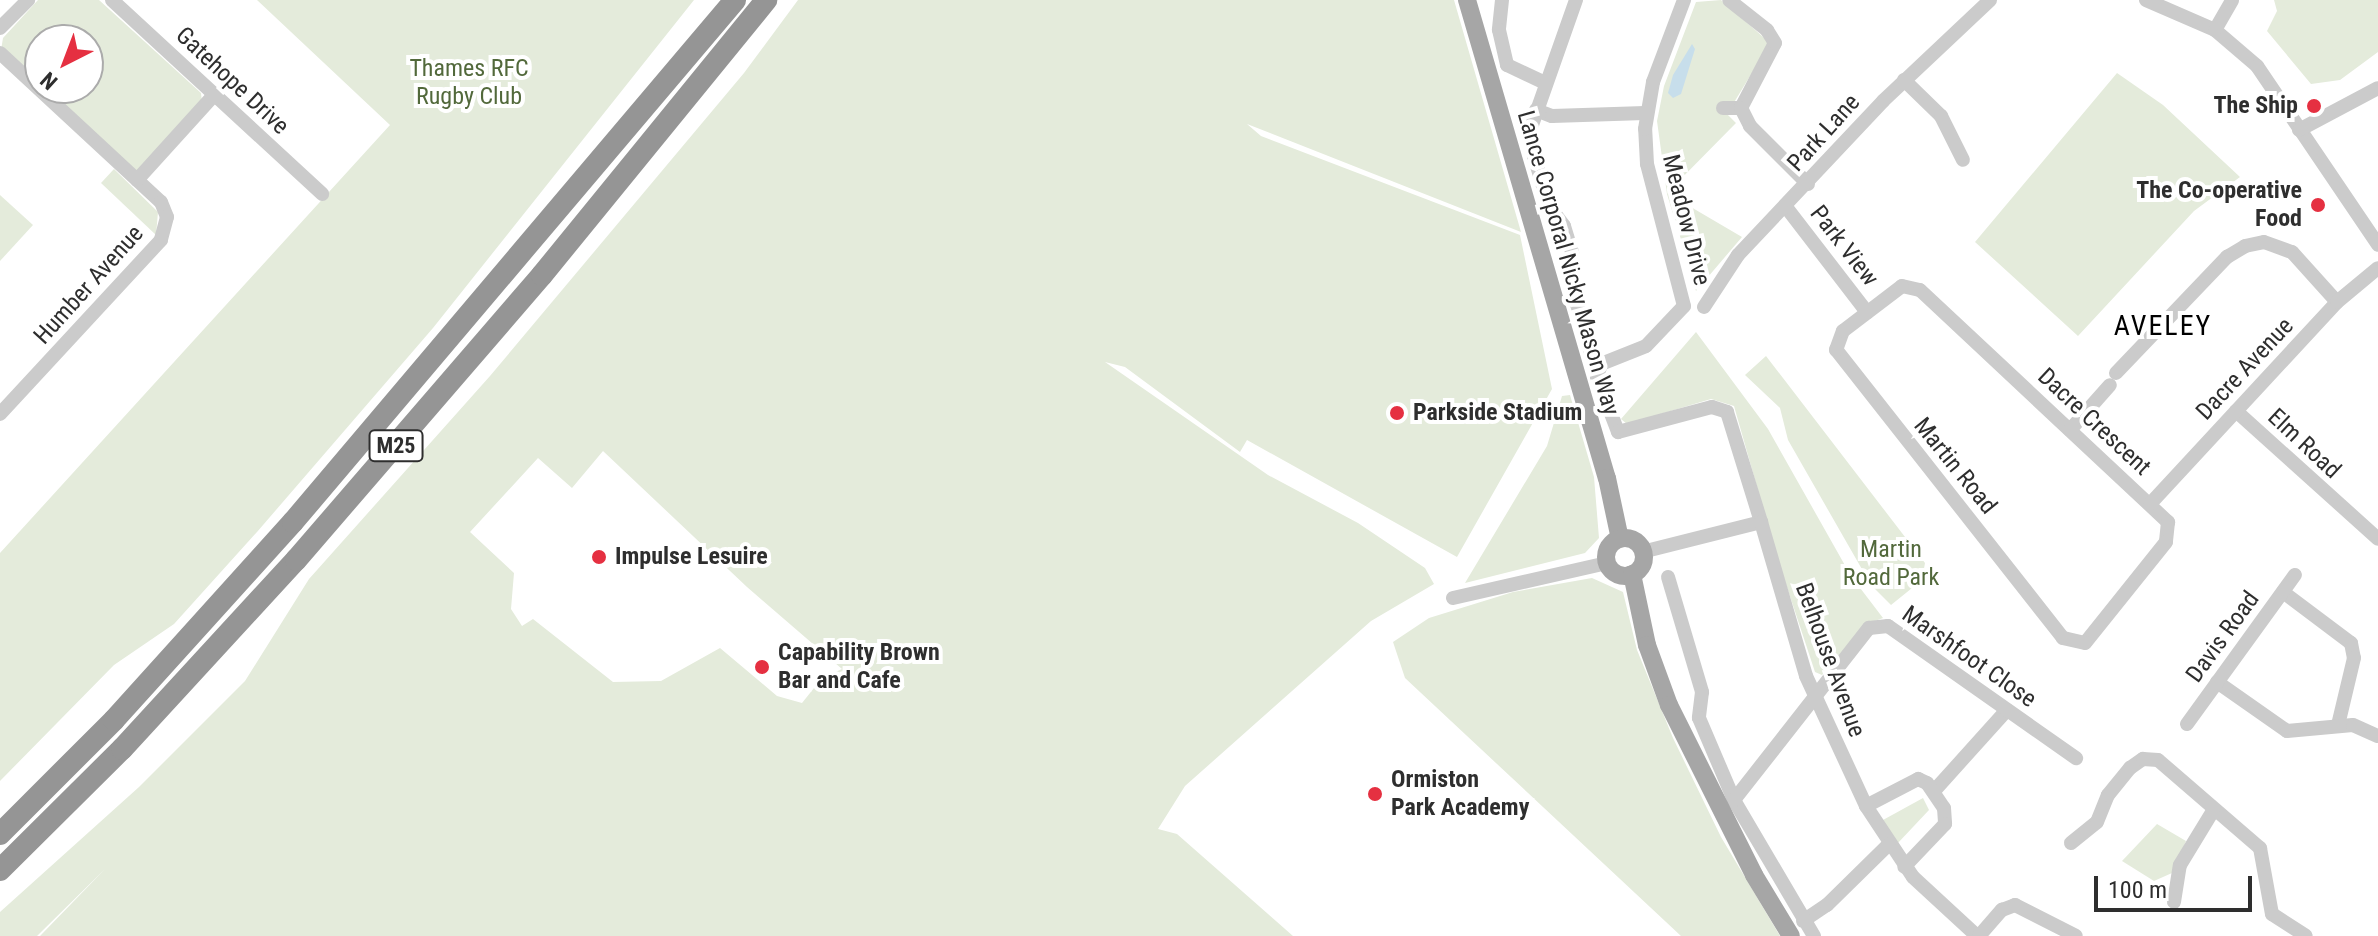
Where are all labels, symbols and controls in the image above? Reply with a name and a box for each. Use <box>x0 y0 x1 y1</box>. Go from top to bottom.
street label: Gatehope Drive <box>169 21 295 141</box>
north arrow <box>24 24 104 104</box>
park label: Thames RFC Rugby Club <box>409 55 529 111</box>
text: N <box>36 67 62 95</box>
street label: Park Lane <box>1782 88 1866 178</box>
place label: The Ship <box>2213 92 2298 120</box>
marker: The Ship <box>2305 97 2323 115</box>
street label: Lance Corporal Nicky Mason Way <box>1511 107 1625 419</box>
street label: Meadow Drive <box>1656 152 1716 288</box>
place label: The Co-operative Food <box>2136 177 2302 233</box>
marker: The Co-operative Food <box>2309 196 2327 214</box>
street label: Park View <box>1804 200 1884 292</box>
street label: Humber Avenue <box>28 220 150 350</box>
district label: AVELEY <box>2114 309 2212 343</box>
street label: Dacre Avenue <box>2190 312 2300 426</box>
street label: Dacre Crescent <box>2031 362 2157 482</box>
place label: Parkside Stadium <box>1413 399 1582 427</box>
street label: Elm Road <box>2262 403 2346 485</box>
marker: Parkside Stadium <box>1388 404 1406 422</box>
street label: Martin Road <box>1907 412 2003 520</box>
road number: M25 <box>368 428 424 464</box>
park label: Martin Road Park <box>1843 536 1939 592</box>
place label: Impulse Lesuire <box>615 543 768 571</box>
marker: Impulse Lesuire <box>590 548 608 566</box>
street label: Belhouse Avenue <box>1789 579 1871 741</box>
street label: Davis Road <box>2180 586 2266 688</box>
street label: Marshfoot Close <box>1896 600 2042 714</box>
place label: Capability Brown Bar and Cafe <box>778 639 940 695</box>
marker: Capability Brown Bar and Cafe <box>753 658 771 676</box>
place label: Ormiston Park Academy <box>1391 766 1529 822</box>
marker: Ormiston Park Academy <box>1366 785 1384 803</box>
scale bar <box>2098 860 2256 910</box>
text: 100 m <box>2108 876 2167 904</box>

